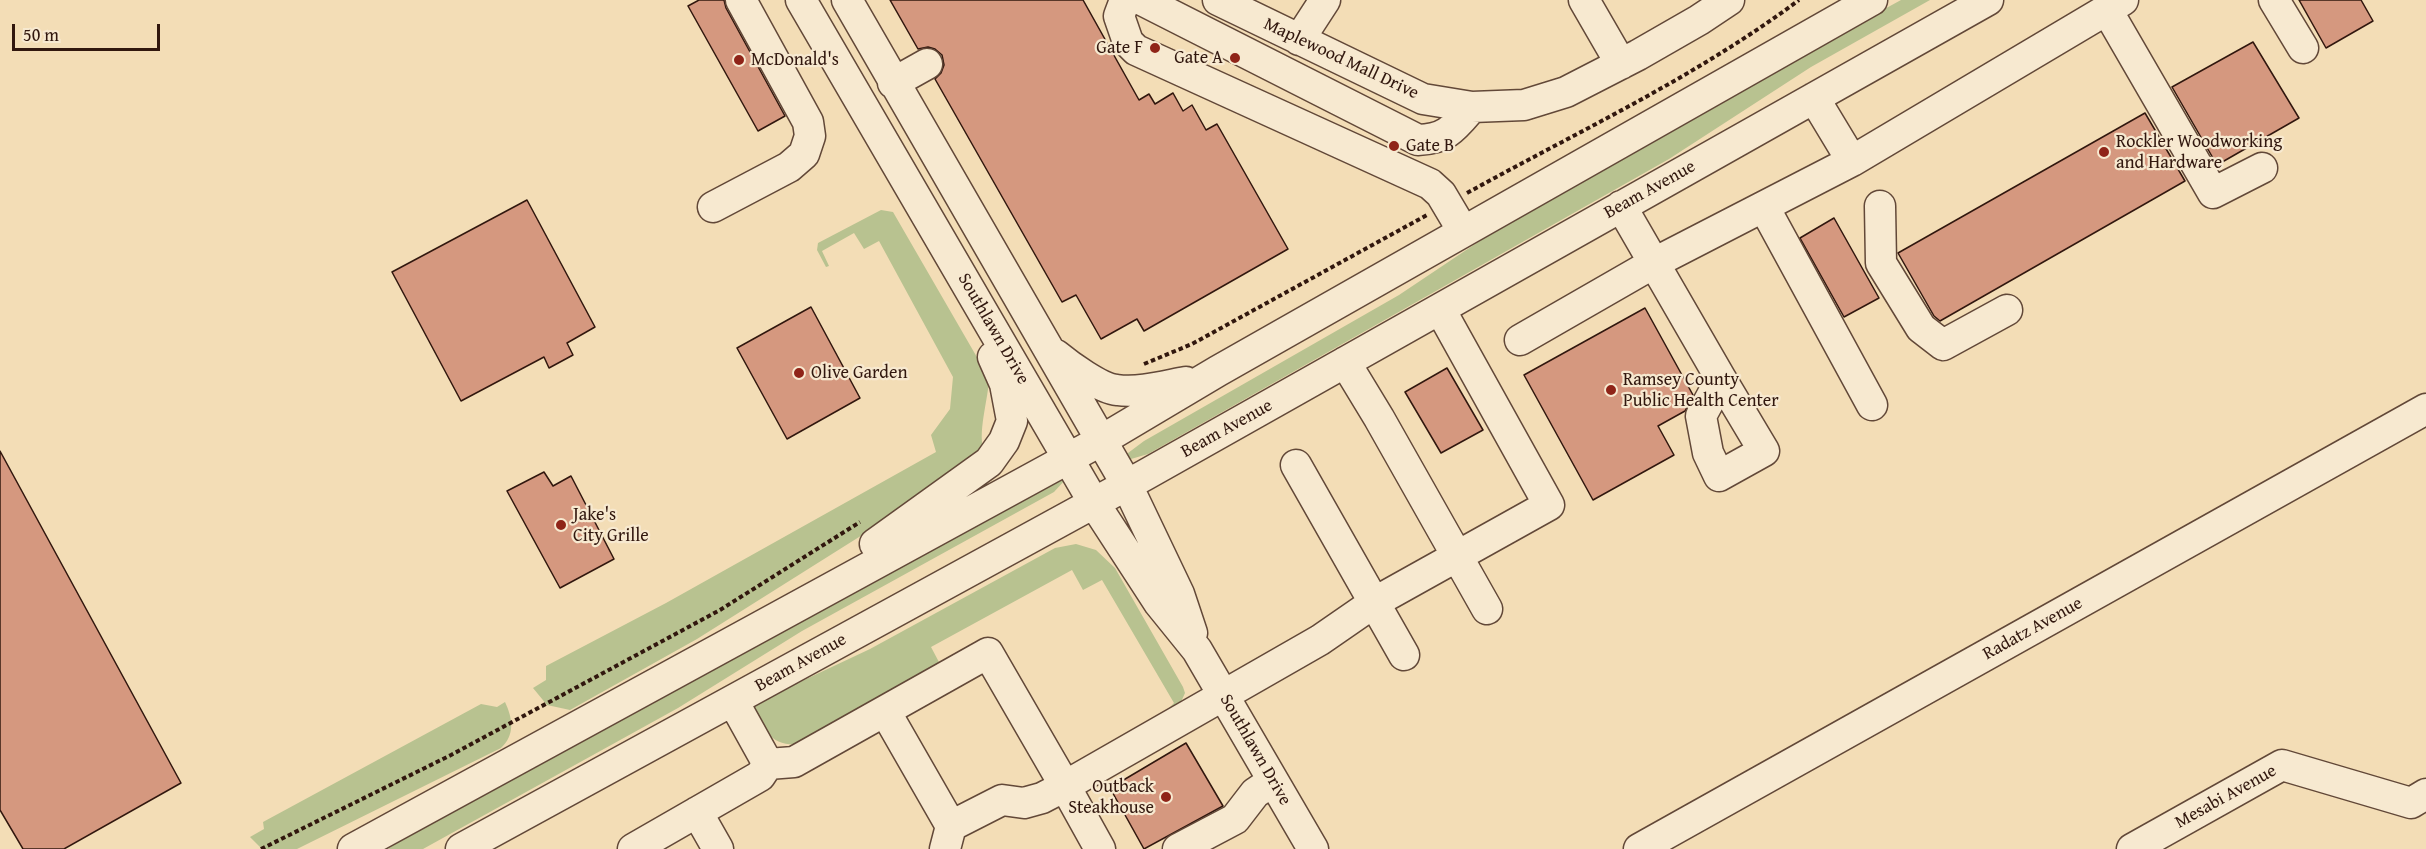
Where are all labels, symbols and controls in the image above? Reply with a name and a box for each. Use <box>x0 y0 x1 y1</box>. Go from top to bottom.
scale bar <box>15 12 164 50</box>
street label: Maplewood Mall Drive <box>1260 14 1422 104</box>
text: 50 m <box>23 21 59 48</box>
place label: Gate F <box>1096 37 1143 59</box>
marker: Gate F <box>1148 41 1162 55</box>
place label: Gate A <box>1174 47 1223 69</box>
place label: McDonald's <box>751 49 839 71</box>
marker: Gate A <box>1228 51 1242 65</box>
marker: McDonald's <box>732 53 746 67</box>
place label: Rockler Woodworking and Hardware <box>2116 131 2282 174</box>
place label: Gate B <box>1406 135 1454 157</box>
marker: Gate B <box>1387 139 1401 153</box>
marker: Rockler Woodworking and Hardware <box>2097 145 2111 159</box>
street label: Beam Avenue <box>1601 156 1699 224</box>
street label: Southlawn Drive <box>952 270 1034 388</box>
place label: Olive Garden <box>811 362 908 384</box>
marker: Olive Garden <box>792 366 806 380</box>
place label: Ramsey County Public Health Center <box>1623 369 1779 412</box>
marker: Ramsey County Public Health Center <box>1604 383 1618 397</box>
street label: Beam Avenue <box>1178 395 1276 463</box>
place label: Jake's City Grille <box>573 504 649 546</box>
marker: Jake's City Grille <box>554 518 568 532</box>
street label: Radatz Avenue <box>1979 593 2087 665</box>
street label: Beam Avenue <box>752 629 850 697</box>
street label: Southlawn Drive <box>1214 691 1296 809</box>
street label: Mesabi Avenue <box>2172 760 2280 834</box>
place label: Outback Steakhouse <box>1068 776 1154 818</box>
marker: Outback Steakhouse <box>1159 790 1173 804</box>

